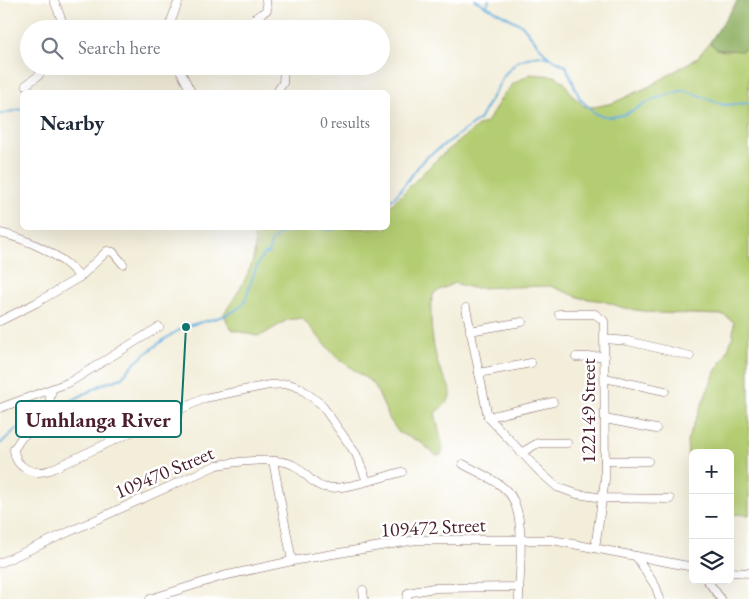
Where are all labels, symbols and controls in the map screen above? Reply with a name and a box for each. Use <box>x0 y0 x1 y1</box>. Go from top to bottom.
search box <box>20 20 390 75</box>
icon: search <box>38 34 66 62</box>
text: Search here <box>78 35 160 60</box>
text: Nearby <box>40 109 104 136</box>
text: 0 results <box>320 112 370 133</box>
street label: 122149 Street <box>575 358 601 464</box>
callout: Umhlanga River <box>16 401 181 437</box>
text: Umhlanga River <box>25 406 171 433</box>
street label: 109470 Street <box>110 439 218 505</box>
map controls <box>689 449 734 584</box>
button: + <box>689 449 734 494</box>
button: − <box>689 494 734 539</box>
street label: 109472 Street <box>380 511 487 543</box>
button: layers <box>689 539 734 584</box>

